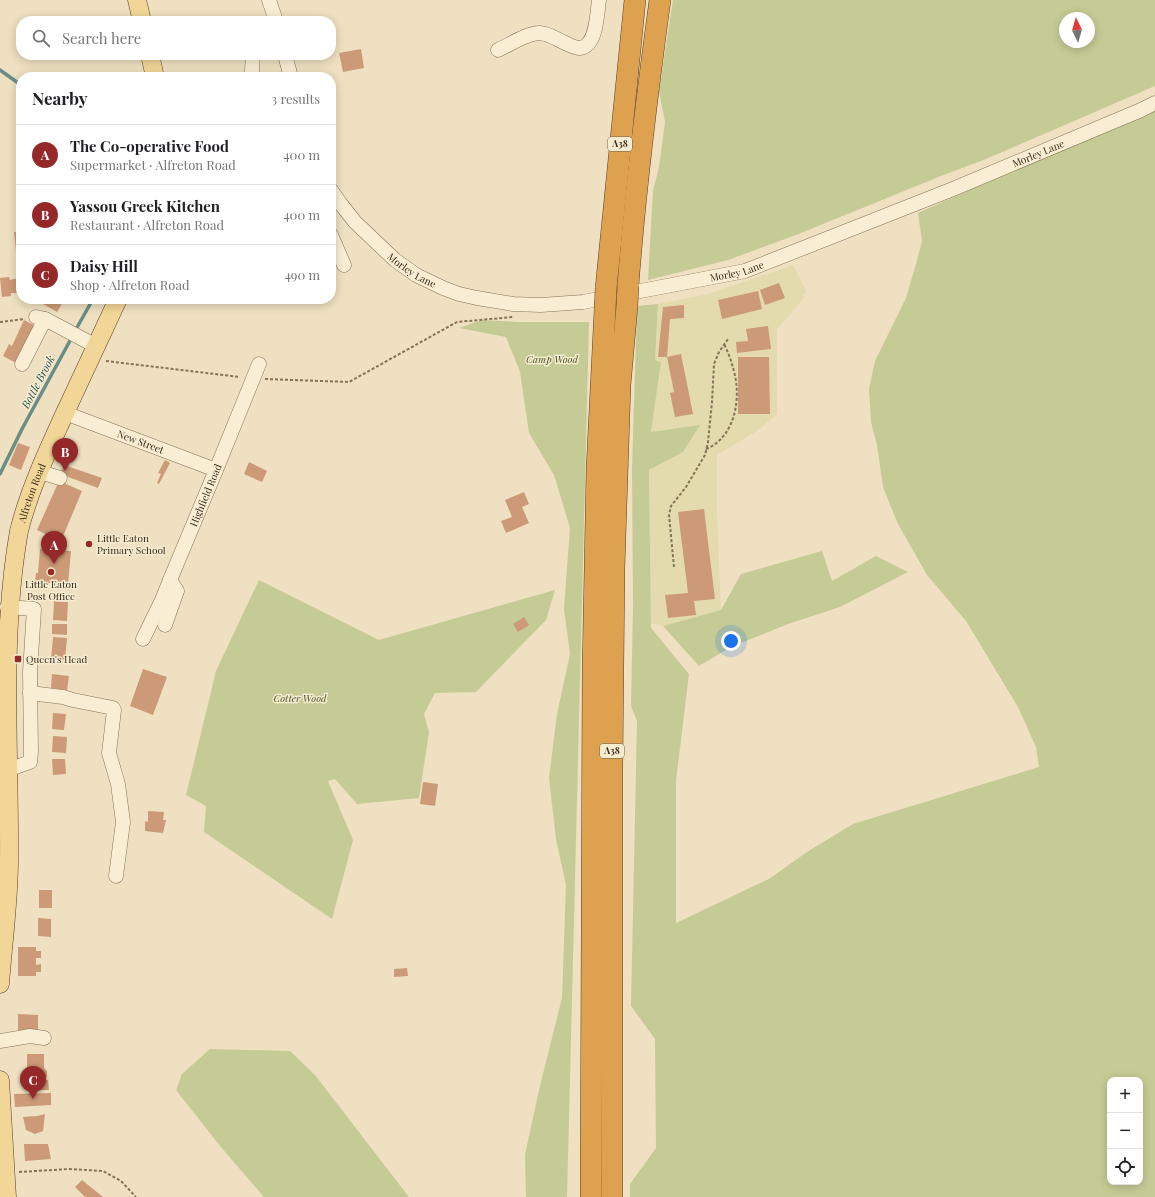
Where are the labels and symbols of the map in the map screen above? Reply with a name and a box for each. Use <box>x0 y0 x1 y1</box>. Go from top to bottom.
north arrow <box>1059 12 1095 48</box>
street label: Morley Lane <box>1010 136 1066 170</box>
road number: A38 <box>608 137 632 151</box>
street label: Morley Lane <box>385 250 439 291</box>
street label: Morley Lane <box>709 257 766 285</box>
water label: Bottle Brook <box>17 352 58 412</box>
park label: Camp Wood <box>526 352 578 366</box>
street label: New Street <box>116 426 166 457</box>
pin: B <box>52 438 78 471</box>
street label: Alfreton Road <box>14 461 49 525</box>
street label: Highfield Road <box>186 462 225 529</box>
pin: A <box>41 531 67 564</box>
place label: Little Eaton Primary School <box>97 531 166 557</box>
marker: Little Eaton Primary School <box>84 539 94 549</box>
marker: Little Eaton Post Office <box>46 567 56 577</box>
place label: Little Eaton Post Office <box>25 577 77 603</box>
your location <box>721 631 741 651</box>
place label: Queen's Head <box>26 652 87 666</box>
marker: Queen's Head <box>13 654 23 664</box>
park label: Cotter Wood <box>273 691 327 705</box>
road number: A38 <box>600 744 624 758</box>
pin: C <box>20 1066 46 1099</box>

